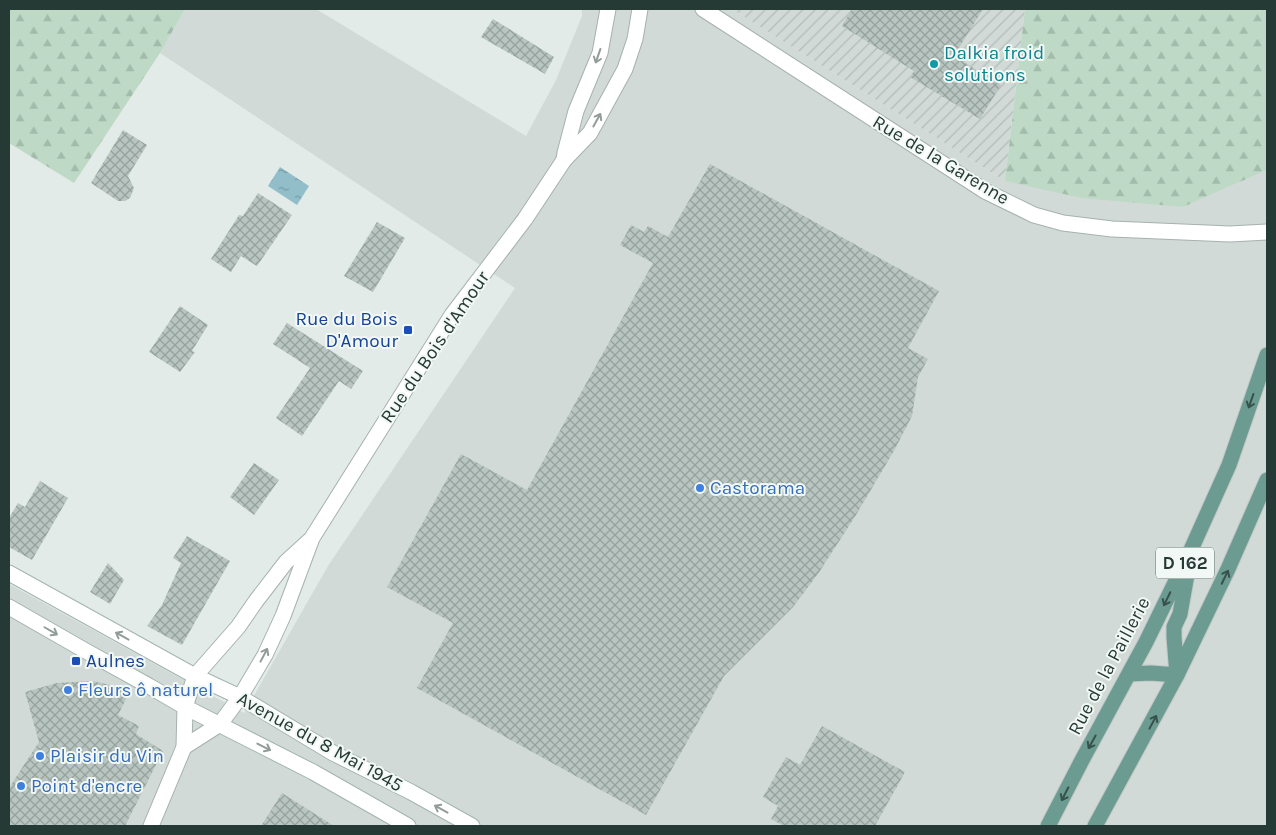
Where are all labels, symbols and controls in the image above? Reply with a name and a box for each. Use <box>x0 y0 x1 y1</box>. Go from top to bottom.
place label: Dalkia froid solutions <box>944 42 1044 86</box>
one-way arrow <box>593 48 602 64</box>
marker: Dalkia froid solutions <box>928 58 940 70</box>
street label: Rue de la Garenne <box>869 111 1013 209</box>
one-way arrow <box>593 113 603 127</box>
street label: Rue du Bois d'Amour <box>376 267 494 427</box>
place label: Rue du Bois D'Amour <box>295 308 398 352</box>
marker: Rue du Bois D'Amour <box>402 324 414 336</box>
one-way arrow <box>1246 393 1256 409</box>
place label: Castorama <box>710 477 805 499</box>
marker: Castorama <box>694 482 706 494</box>
road number: D 162 <box>1156 548 1214 578</box>
one-way arrow <box>1220 569 1230 584</box>
one-way arrow <box>1162 591 1172 606</box>
street label: Rue de la Paillerie <box>1063 593 1155 739</box>
one-way arrow <box>44 627 58 637</box>
one-way arrow <box>115 630 129 640</box>
one-way arrow <box>260 648 269 663</box>
place label: Aulnes <box>86 650 145 672</box>
marker: Aulnes <box>70 655 82 667</box>
place label: Fleurs ô naturel <box>78 679 213 701</box>
marker: Fleurs ô naturel <box>62 684 74 696</box>
street label: Avenue du 8 Mai 1945 <box>233 687 407 797</box>
one-way arrow <box>1148 715 1158 730</box>
one-way arrow <box>1087 735 1097 750</box>
one-way arrow <box>256 742 271 752</box>
place label: Plaisir du Vin <box>50 745 164 767</box>
marker: Plaisir du Vin <box>34 750 46 762</box>
place label: Point d'encre <box>31 775 142 797</box>
marker: Point d'encre <box>15 780 27 792</box>
one-way arrow <box>1060 786 1069 801</box>
one-way arrow <box>434 804 449 814</box>

